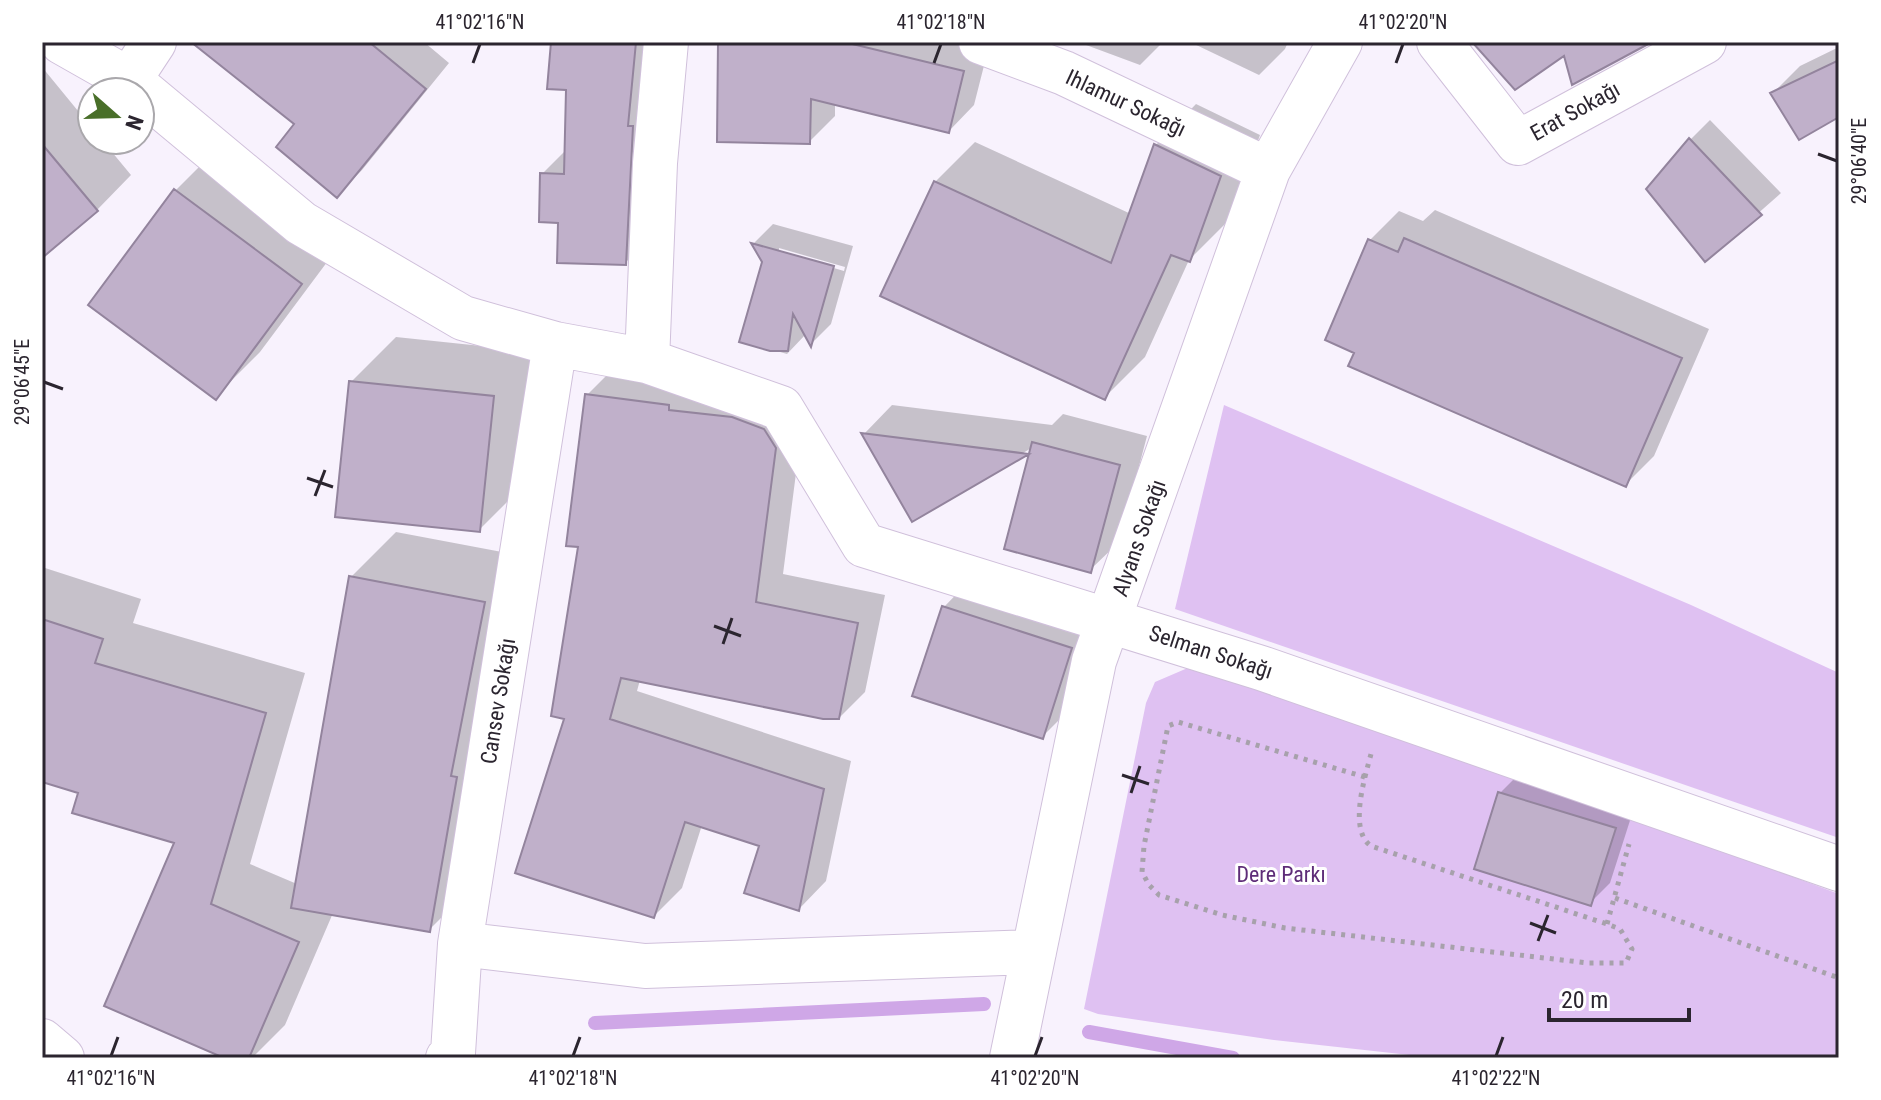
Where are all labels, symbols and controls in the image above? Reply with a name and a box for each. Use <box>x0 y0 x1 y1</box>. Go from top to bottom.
text: 41°02'16"N <box>435 10 525 34</box>
text: 41°02'18"N <box>896 10 986 34</box>
text: 41°02'20"N <box>1358 10 1448 34</box>
street label: Ihlamur Sokağı <box>1062 64 1190 142</box>
north arrow <box>76 76 156 156</box>
street label: Erat Sokağı <box>1526 76 1624 146</box>
text: N <box>120 112 148 133</box>
text: 29°06'40"E <box>1847 118 1871 204</box>
text: 29°06'45"E <box>10 339 34 425</box>
street label: Alyans Sokağı <box>1107 476 1171 600</box>
street label: Selman Sokağı <box>1146 620 1276 684</box>
street label: Cansev Sokağı <box>476 636 520 766</box>
park label: Dere Parkı <box>1236 862 1326 887</box>
scale bar <box>1549 972 1689 1022</box>
text: 20 m <box>1561 986 1608 1014</box>
text: 41°02'16"N <box>66 1066 156 1090</box>
text: 41°02'18"N <box>528 1066 618 1090</box>
text: 41°02'20"N <box>990 1066 1080 1090</box>
text: 41°02'22"N <box>1451 1066 1541 1090</box>

